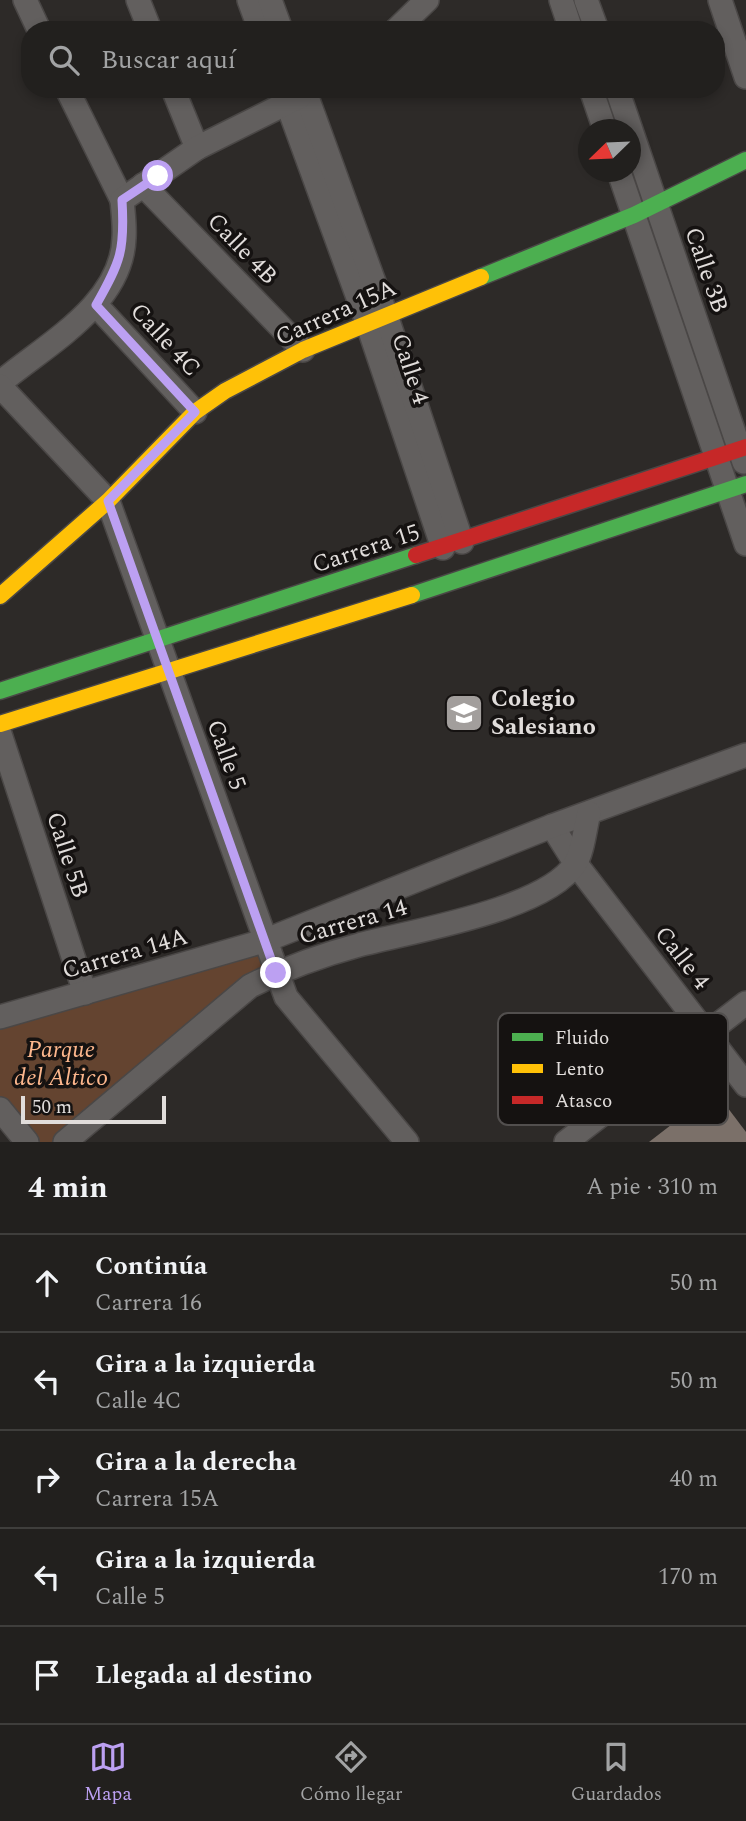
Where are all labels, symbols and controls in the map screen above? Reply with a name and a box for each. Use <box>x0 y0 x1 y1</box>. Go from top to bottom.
search box <box>21 21 725 98</box>
text: Buscar aquí <box>101 40 236 80</box>
icon: search <box>45 41 83 79</box>
north arrow <box>578 119 641 182</box>
route start <box>142 160 173 191</box>
street label: Calle 4B <box>198 205 286 293</box>
street label: Calle 3B <box>675 222 737 318</box>
street label: Carrera 15A <box>270 270 402 356</box>
street label: Calle 4C <box>121 295 209 385</box>
street label: Calle 4 <box>382 329 438 409</box>
street label: Carrera 15 <box>307 515 425 583</box>
place label: Colegio Salesiano <box>491 681 596 745</box>
school or university icon: Colegio Salesiano <box>443 692 485 734</box>
street label: Calle 5 <box>197 715 255 795</box>
street label: Calle 5B <box>36 807 98 903</box>
street label: Carrera 14 <box>295 889 411 955</box>
street label: Calle 4 <box>645 918 719 998</box>
street label: Carrera 14A <box>58 919 192 989</box>
route end <box>260 957 291 988</box>
legend <box>498 1013 728 1125</box>
text: Fluido <box>555 1024 609 1053</box>
park label: Parque del Altico <box>14 1032 108 1096</box>
text: Lento <box>555 1055 604 1084</box>
text: Atasco <box>555 1087 612 1116</box>
scale bar <box>21 1093 166 1125</box>
text: 50 m <box>32 1093 72 1122</box>
text: 4 min <box>28 1165 108 1211</box>
text: A pie · 310 m <box>586 1170 718 1205</box>
text: Continúa <box>95 1246 207 1286</box>
icon: ahead <box>28 1264 66 1302</box>
text: 50 m <box>669 1266 718 1301</box>
text: Carrera 16 <box>95 1286 202 1321</box>
text: Gira a la izquierda <box>95 1344 316 1384</box>
icon: left <box>28 1362 66 1400</box>
text: 50 m <box>669 1364 718 1399</box>
text: Calle 4C <box>95 1384 181 1419</box>
text: Gira a la derecha <box>95 1442 297 1482</box>
icon: right <box>28 1460 66 1498</box>
text: 40 m <box>669 1462 718 1497</box>
text: Carrera 15A <box>95 1482 219 1517</box>
text: Gira a la izquierda <box>95 1540 316 1580</box>
icon: left <box>28 1558 66 1596</box>
text: 170 m <box>658 1560 718 1595</box>
text: Calle 5 <box>95 1580 165 1615</box>
text: Llegada al destino <box>95 1655 312 1695</box>
icon: arrive <box>28 1656 66 1694</box>
tab: Mapa <box>84 1738 132 1809</box>
tab: Cómo llegar <box>300 1738 403 1809</box>
tab: Guardados <box>571 1738 662 1809</box>

